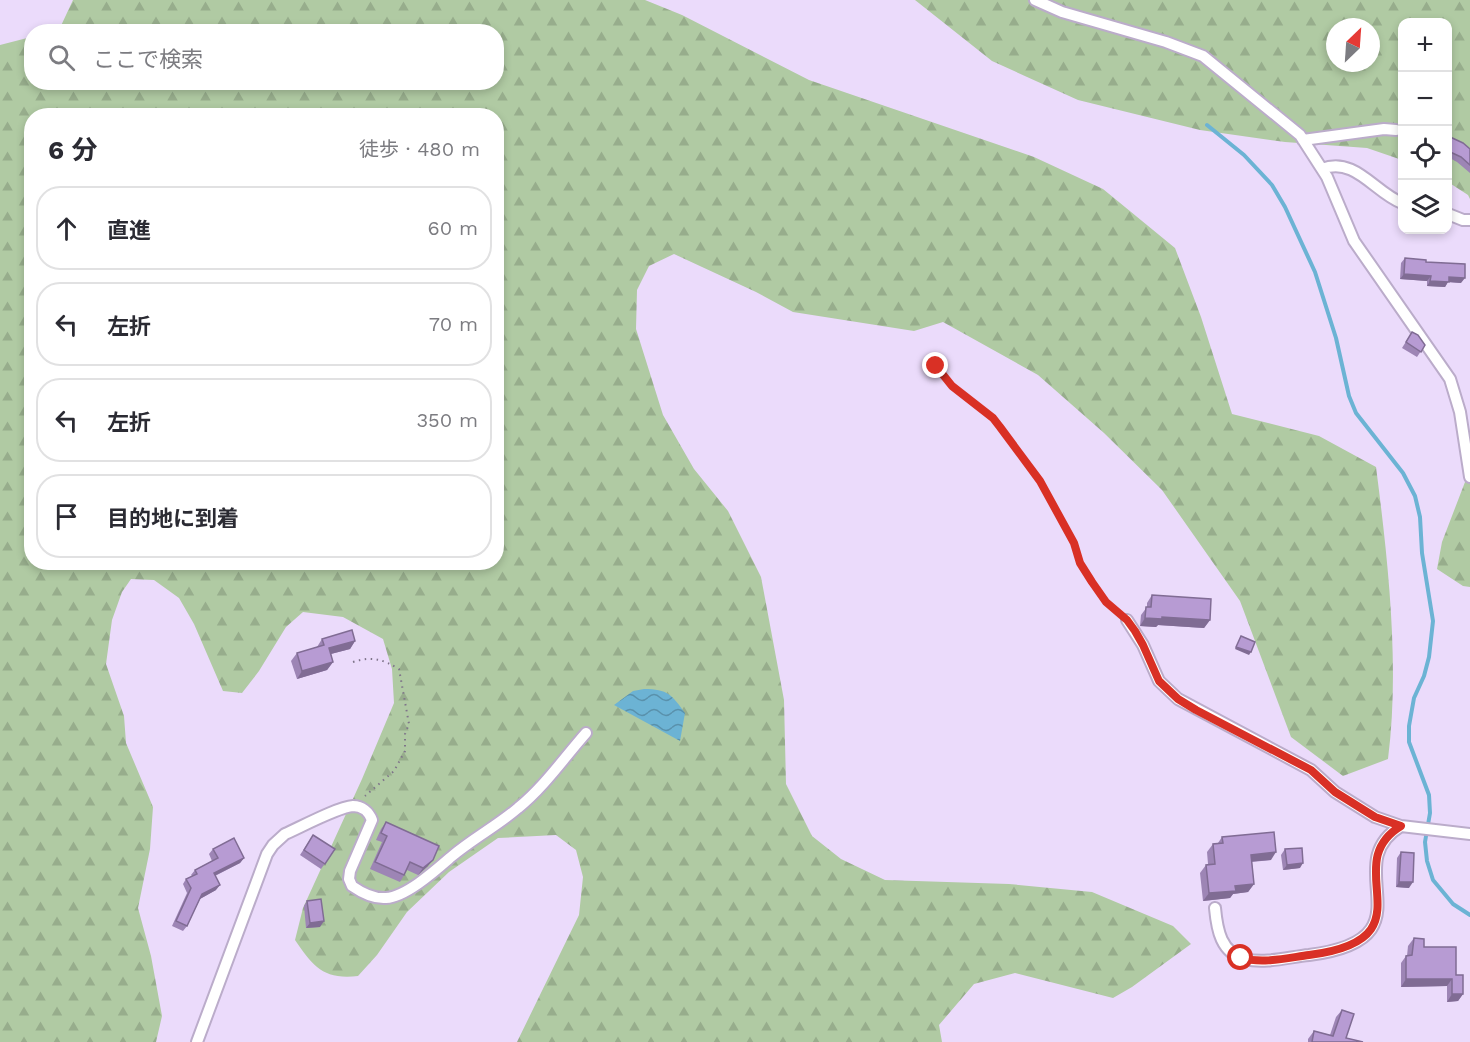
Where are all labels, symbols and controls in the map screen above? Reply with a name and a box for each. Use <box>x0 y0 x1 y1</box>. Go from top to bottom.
north arrow <box>1326 18 1380 72</box>
map controls <box>1398 18 1452 234</box>
button: + <box>1398 18 1452 72</box>
search box <box>24 24 504 90</box>
icon: search <box>45 41 78 74</box>
text: ここで検索 <box>93 47 203 72</box>
button: − <box>1398 72 1452 126</box>
button: locate <box>1398 126 1452 180</box>
text: 6 分 <box>48 135 97 165</box>
text: 徒歩 · 480 m <box>359 137 480 161</box>
button: layers <box>1398 180 1452 234</box>
icon: ahead <box>50 212 83 245</box>
text: 60 m <box>428 216 478 240</box>
text: 直進 <box>107 218 151 243</box>
icon: left <box>50 308 83 341</box>
text: 70 m <box>429 312 478 336</box>
text: 左折 <box>107 314 151 339</box>
route end <box>922 352 948 378</box>
icon: left <box>50 404 83 437</box>
text: 350 m <box>416 408 478 432</box>
text: 左折 <box>107 410 151 435</box>
icon: arrive <box>50 500 83 533</box>
text: 目的地に到着 <box>107 506 239 531</box>
route start <box>1227 944 1253 970</box>

